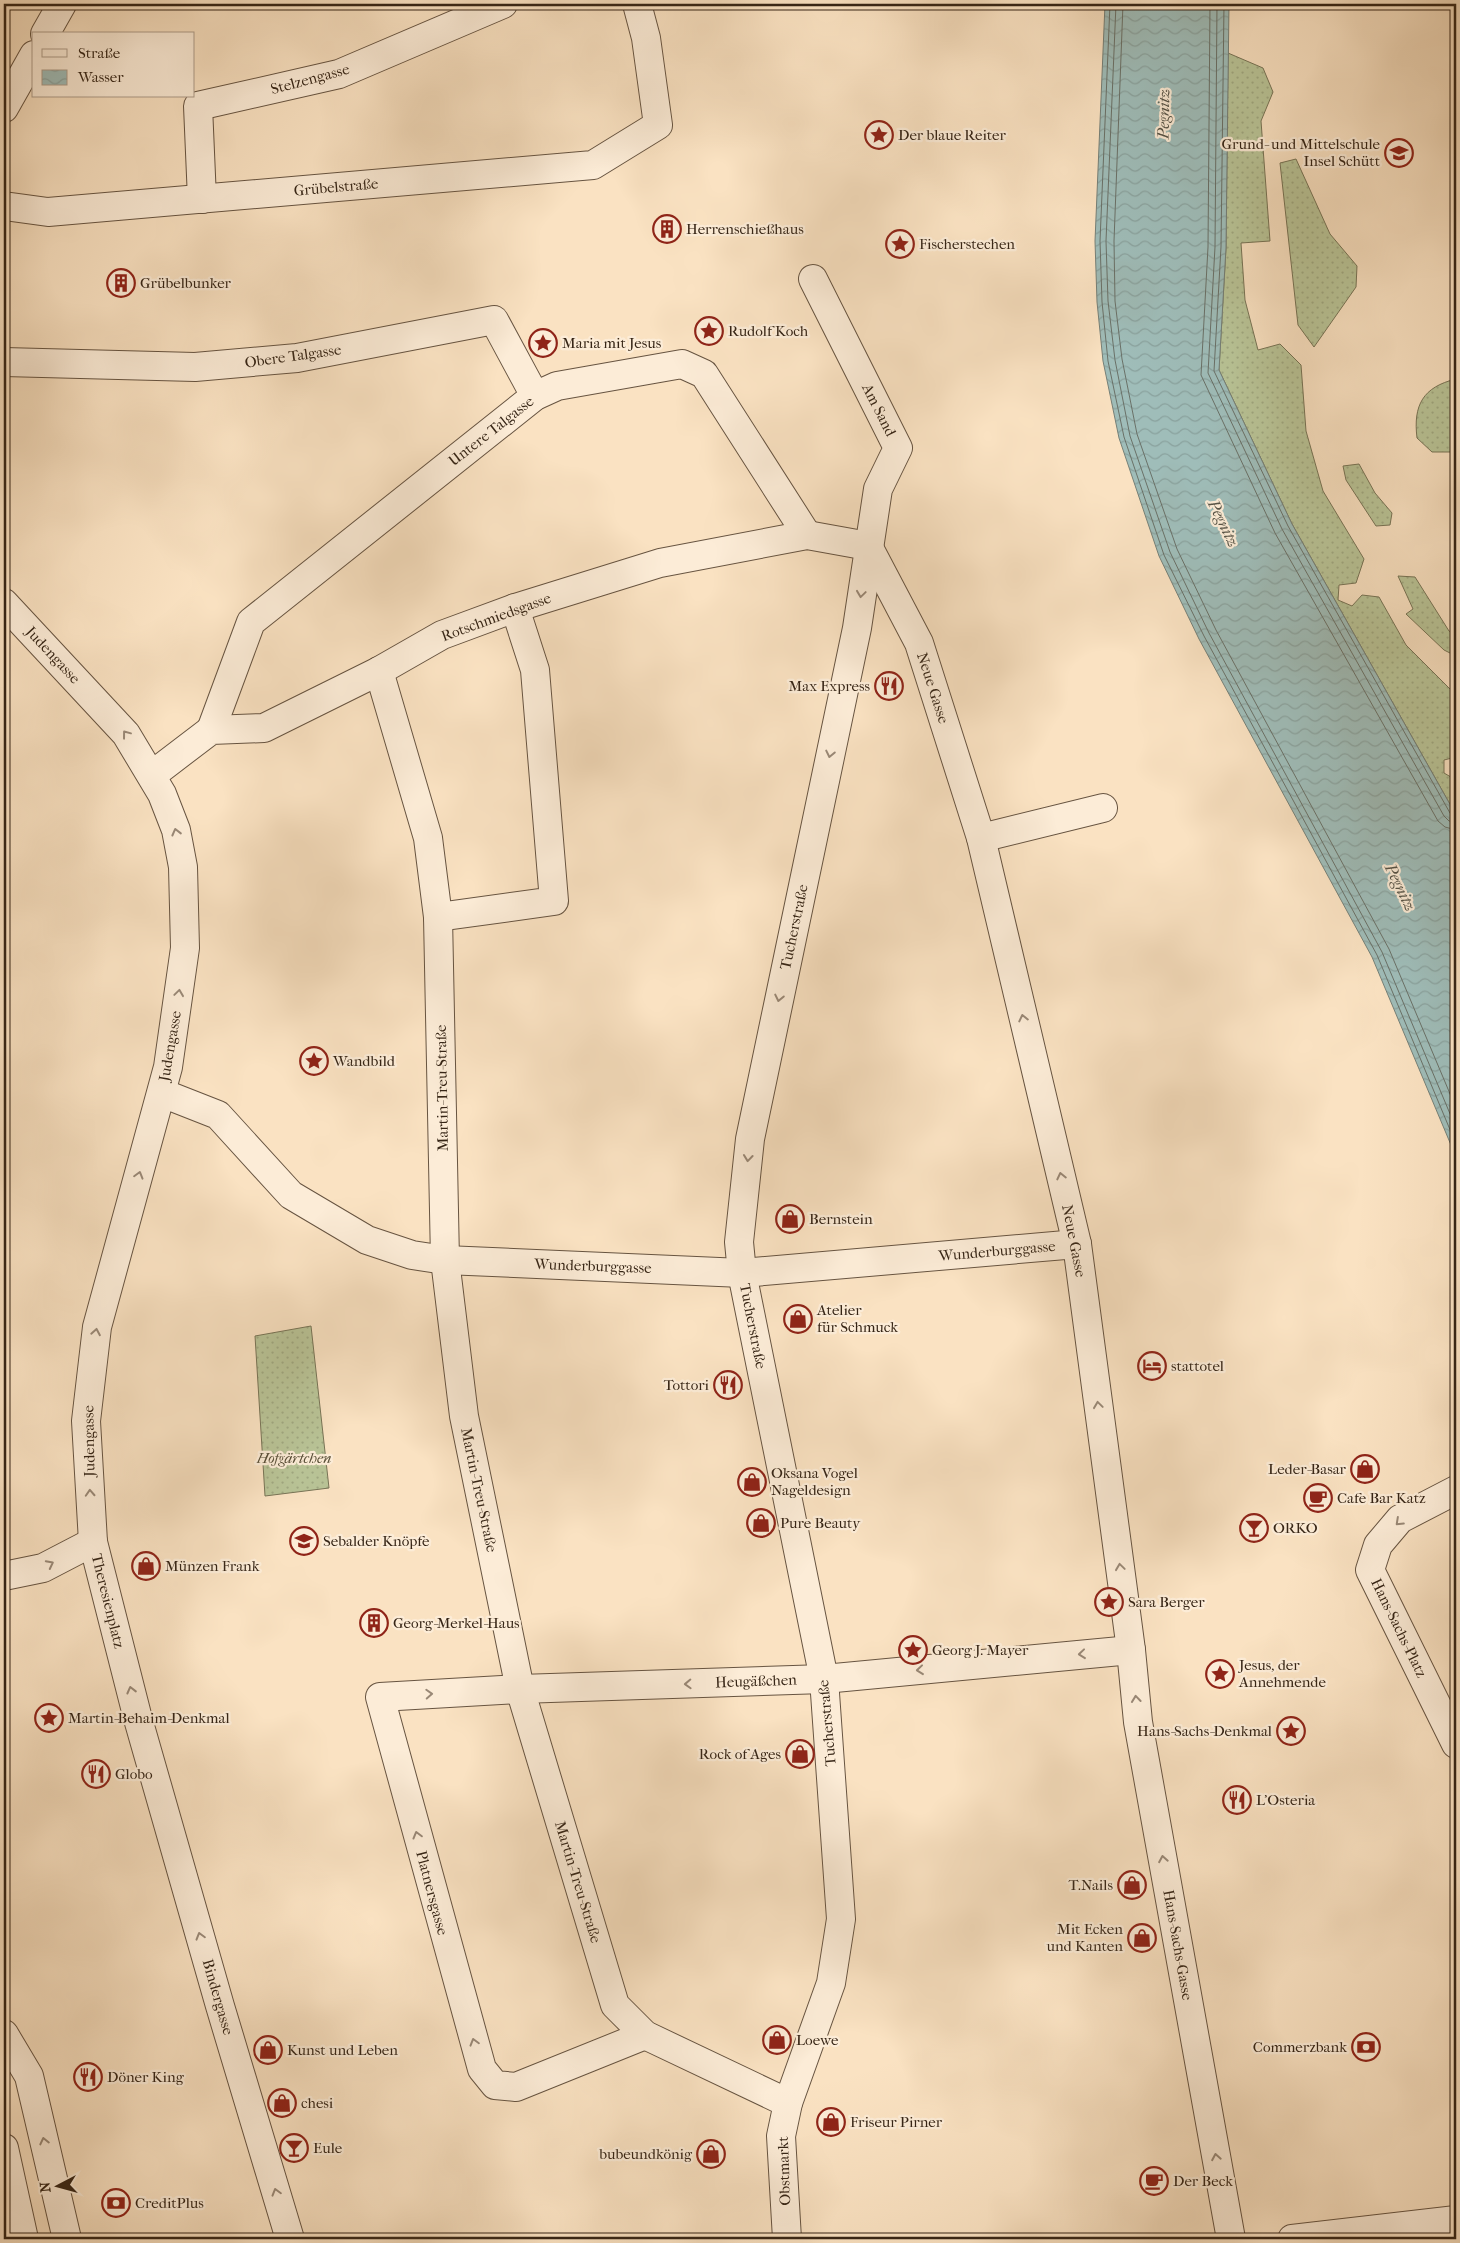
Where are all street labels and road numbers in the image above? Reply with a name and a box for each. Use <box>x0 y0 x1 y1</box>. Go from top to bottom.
street label: Stelzengasse <box>269 60 352 98</box>
street label: Grübelstraße <box>293 174 380 200</box>
street label: Obere Talgasse <box>244 340 343 372</box>
street label: Am Sand <box>858 380 900 440</box>
street label: Untere Talgasse <box>445 392 538 470</box>
street label: Rotschmiedsgasse <box>439 589 554 645</box>
street label: Judengasse <box>21 622 84 688</box>
street label: Neue Gasse <box>913 650 953 726</box>
street label: Tucherstraße <box>776 882 812 971</box>
street label: Judengasse <box>155 1009 185 1084</box>
street label: Martin-Treu-Straße <box>432 1024 452 1151</box>
street label: Neue Gasse <box>1058 1203 1090 1279</box>
street label: Wunderburggasse <box>937 1237 1057 1265</box>
street label: Wunderburggasse <box>533 1255 653 1277</box>
street label: Tucherstraße <box>736 1282 770 1371</box>
street label: Judengasse <box>79 1404 99 1478</box>
street label: Martin-Treu-Straße <box>457 1426 501 1554</box>
street label: Theresienplatz <box>88 1552 129 1651</box>
street label: Hans-Sachs-Platz <box>1367 1575 1431 1681</box>
street label: Heugäßchen <box>715 1671 797 1691</box>
street label: Tucherstraße <box>814 1678 840 1767</box>
street label: Martin-Treu-Straße <box>551 1819 605 1946</box>
street label: Platnersgasse <box>412 1849 452 1938</box>
street label: Hans-Sachs-Gasse <box>1159 1888 1197 2002</box>
street label: Bindergasse <box>199 1957 238 2038</box>
street label: Obstmarkt <box>774 2135 794 2206</box>

